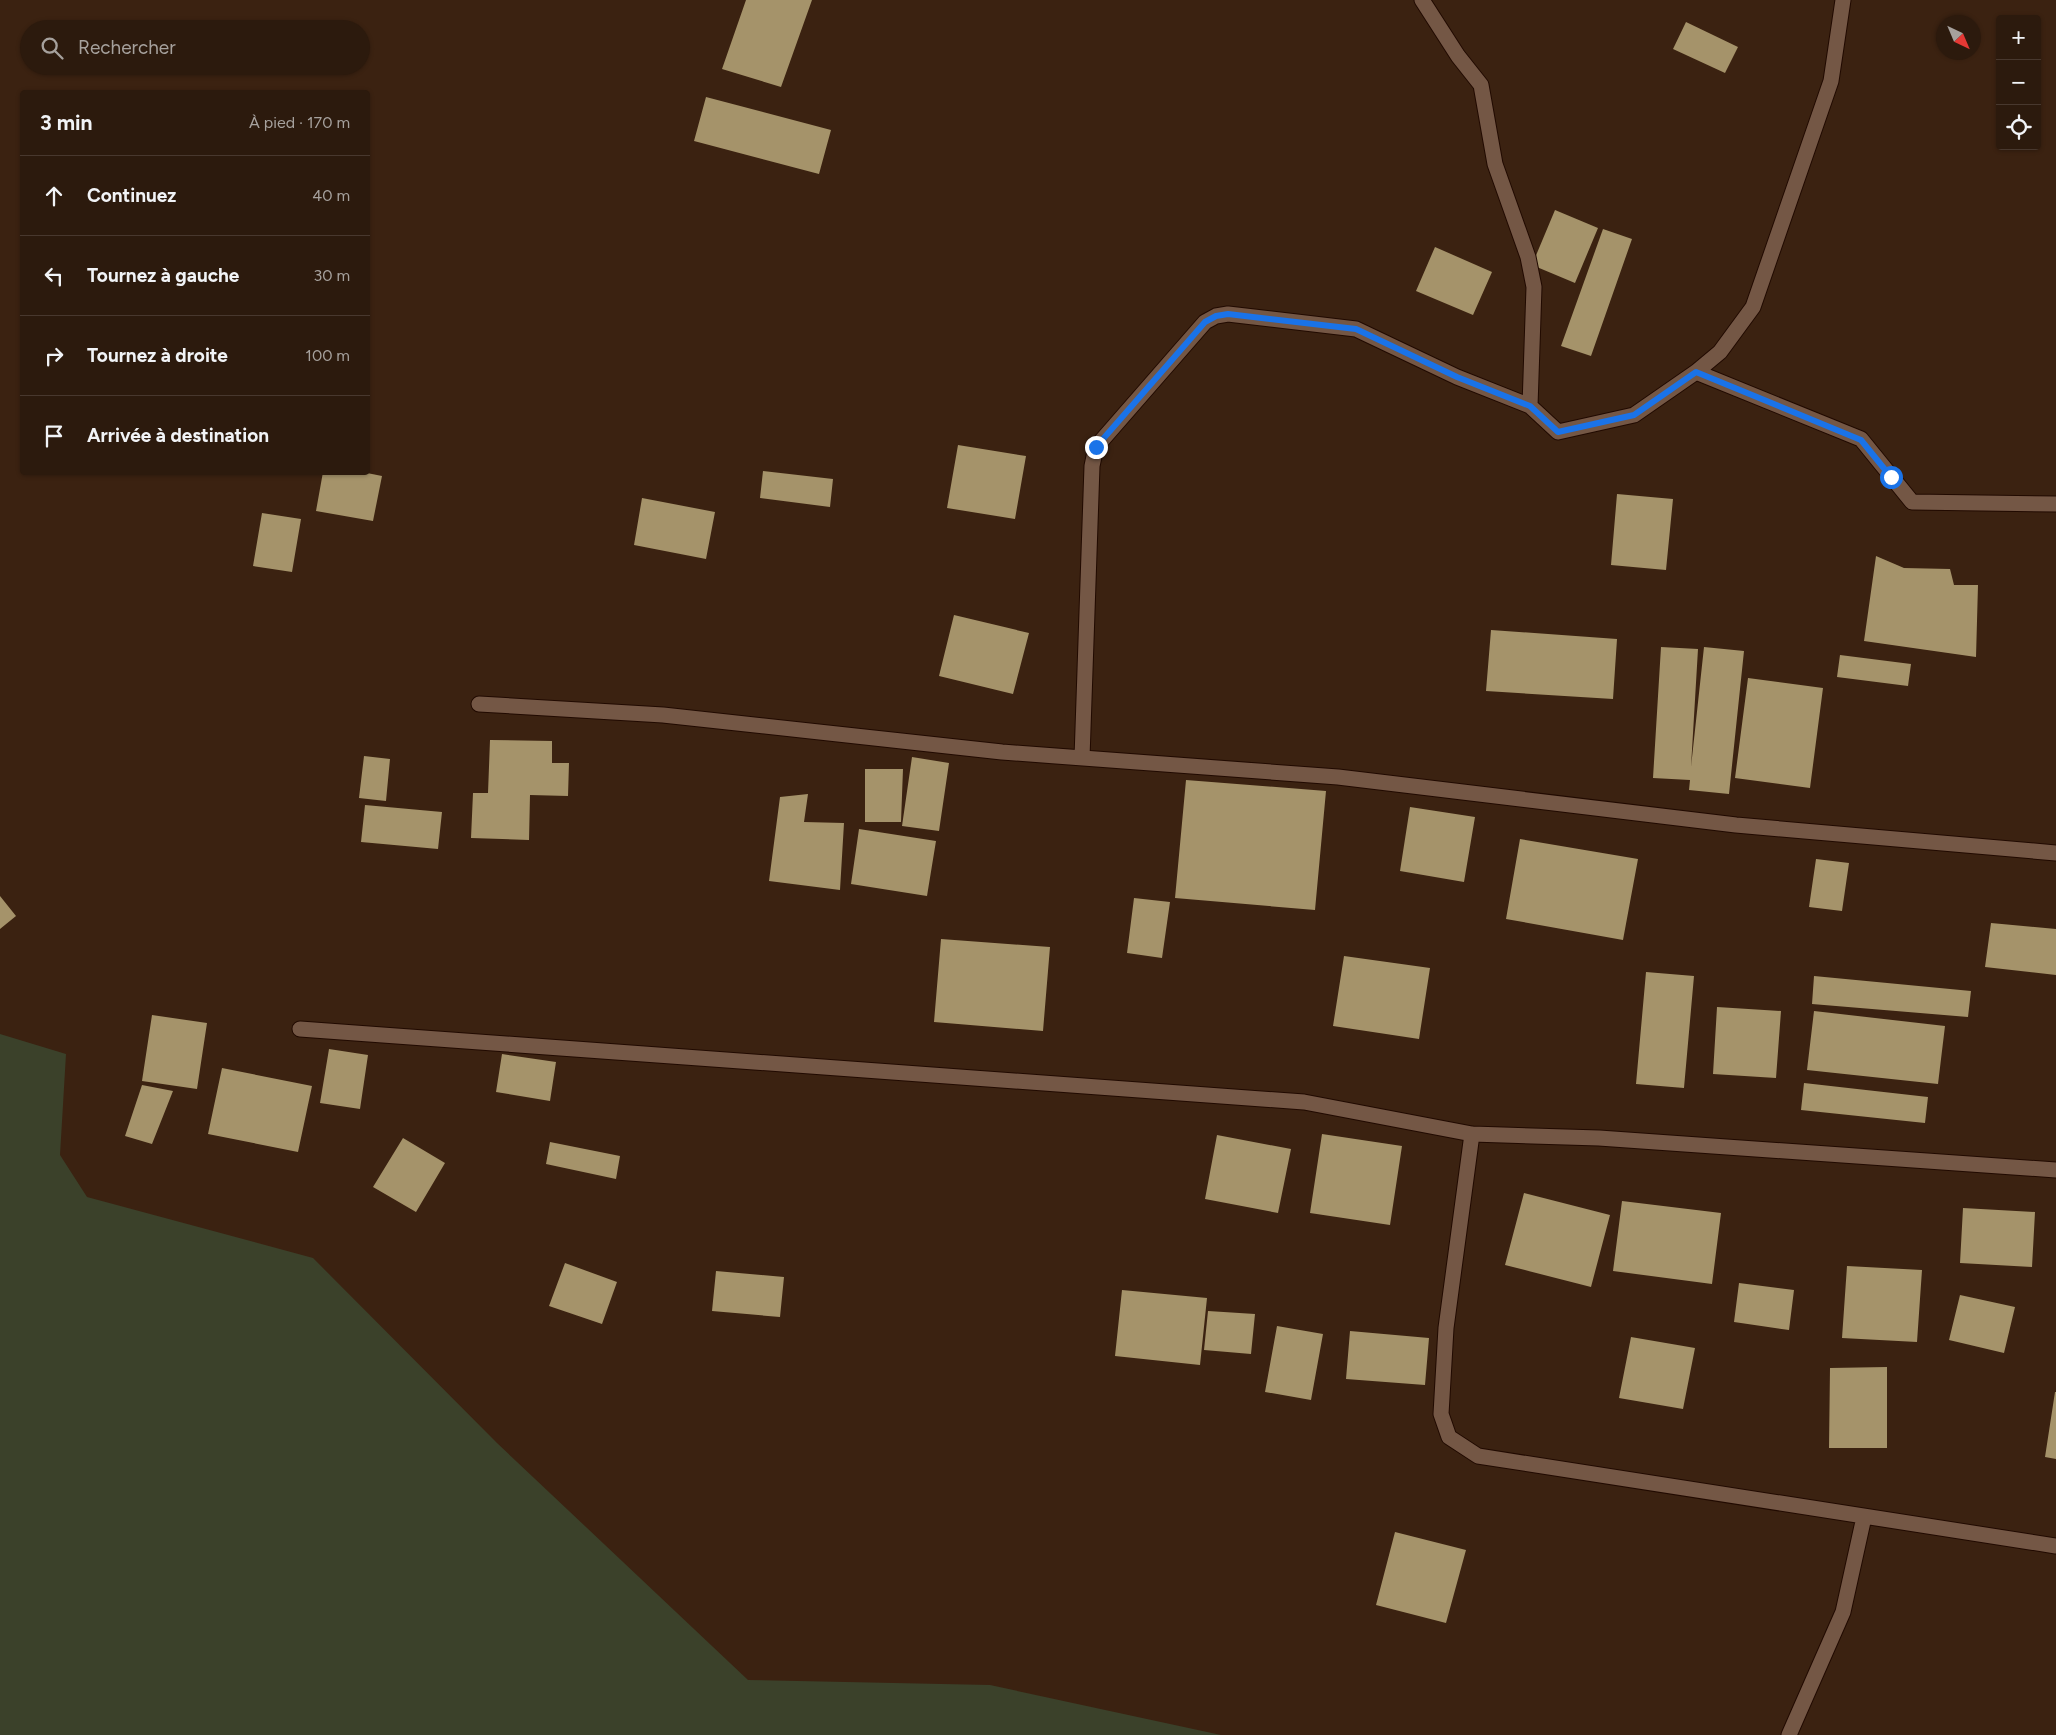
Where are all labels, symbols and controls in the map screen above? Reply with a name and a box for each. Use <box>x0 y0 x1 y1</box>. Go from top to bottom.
north arrow <box>1936 15 1981 60</box>
map controls <box>1996 15 2041 150</box>
button: + <box>1996 15 2041 60</box>
search box <box>20 20 370 75</box>
icon: search <box>38 34 66 62</box>
text: Rechercher <box>78 36 176 59</box>
button: − <box>1996 60 2041 105</box>
button: locate <box>1996 105 2041 150</box>
text: 3 min <box>40 110 92 135</box>
text: À pied · 170 m <box>249 113 350 132</box>
icon: ahead <box>40 182 68 210</box>
text: Continuez <box>87 184 176 207</box>
text: 40 m <box>312 186 350 205</box>
icon: left <box>40 262 68 290</box>
text: Tournez à gauche <box>87 264 239 287</box>
text: 30 m <box>313 266 350 285</box>
icon: right <box>40 342 68 370</box>
text: Tournez à droite <box>87 344 228 367</box>
text: 100 m <box>305 346 350 365</box>
icon: arrive <box>40 422 68 450</box>
text: Arrivée à destination <box>87 424 269 447</box>
route end <box>1085 436 1108 459</box>
route start <box>1880 466 1903 489</box>

